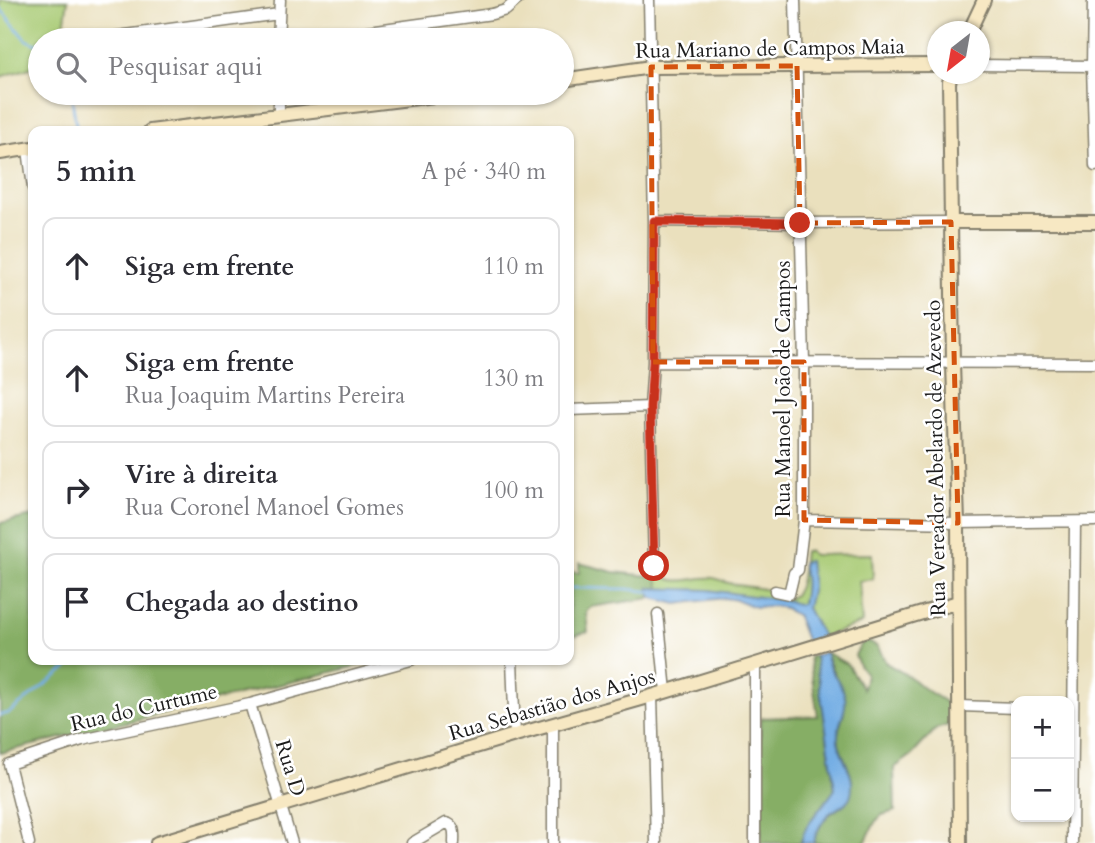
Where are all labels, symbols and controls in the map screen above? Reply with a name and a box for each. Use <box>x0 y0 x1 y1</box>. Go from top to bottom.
north arrow <box>927 21 990 84</box>
search box <box>28 28 574 105</box>
street label: Rua Mariano de Campos Maia <box>635 32 905 66</box>
icon: search <box>52 48 90 86</box>
text: Pesquisar aqui <box>108 49 263 84</box>
text: 5 min <box>56 151 136 192</box>
text: A pé · 340 m <box>422 156 546 187</box>
route end <box>784 207 815 238</box>
icon: ahead <box>58 247 96 285</box>
text: Siga em frente <box>125 249 294 284</box>
text: 110 m <box>483 251 544 282</box>
street label: Rua Manoel João de Campos <box>769 261 798 517</box>
street label: Rua Vereador Abelardo de Azevedo <box>919 299 953 617</box>
text: Siga em frente <box>125 345 294 380</box>
icon: ahead <box>58 359 96 397</box>
text: 130 m <box>483 363 544 394</box>
text: Rua Joaquim Martins Pereira <box>125 380 405 411</box>
text: Vire à direita <box>125 457 278 492</box>
icon: right <box>58 471 96 509</box>
text: 100 m <box>483 475 544 506</box>
text: Rua Coronel Manoel Gomes <box>125 492 404 523</box>
route start <box>638 550 669 581</box>
icon: arrive <box>58 583 96 621</box>
text: Chegada ao destino <box>125 585 358 620</box>
street label: Rua Sebastião dos Anjos <box>446 662 658 748</box>
street label: Rua do Curtume <box>68 677 220 739</box>
map controls <box>1011 696 1074 822</box>
button: + <box>1011 696 1074 759</box>
street label: Rua D <box>268 736 312 800</box>
button: − <box>1011 759 1074 822</box>

